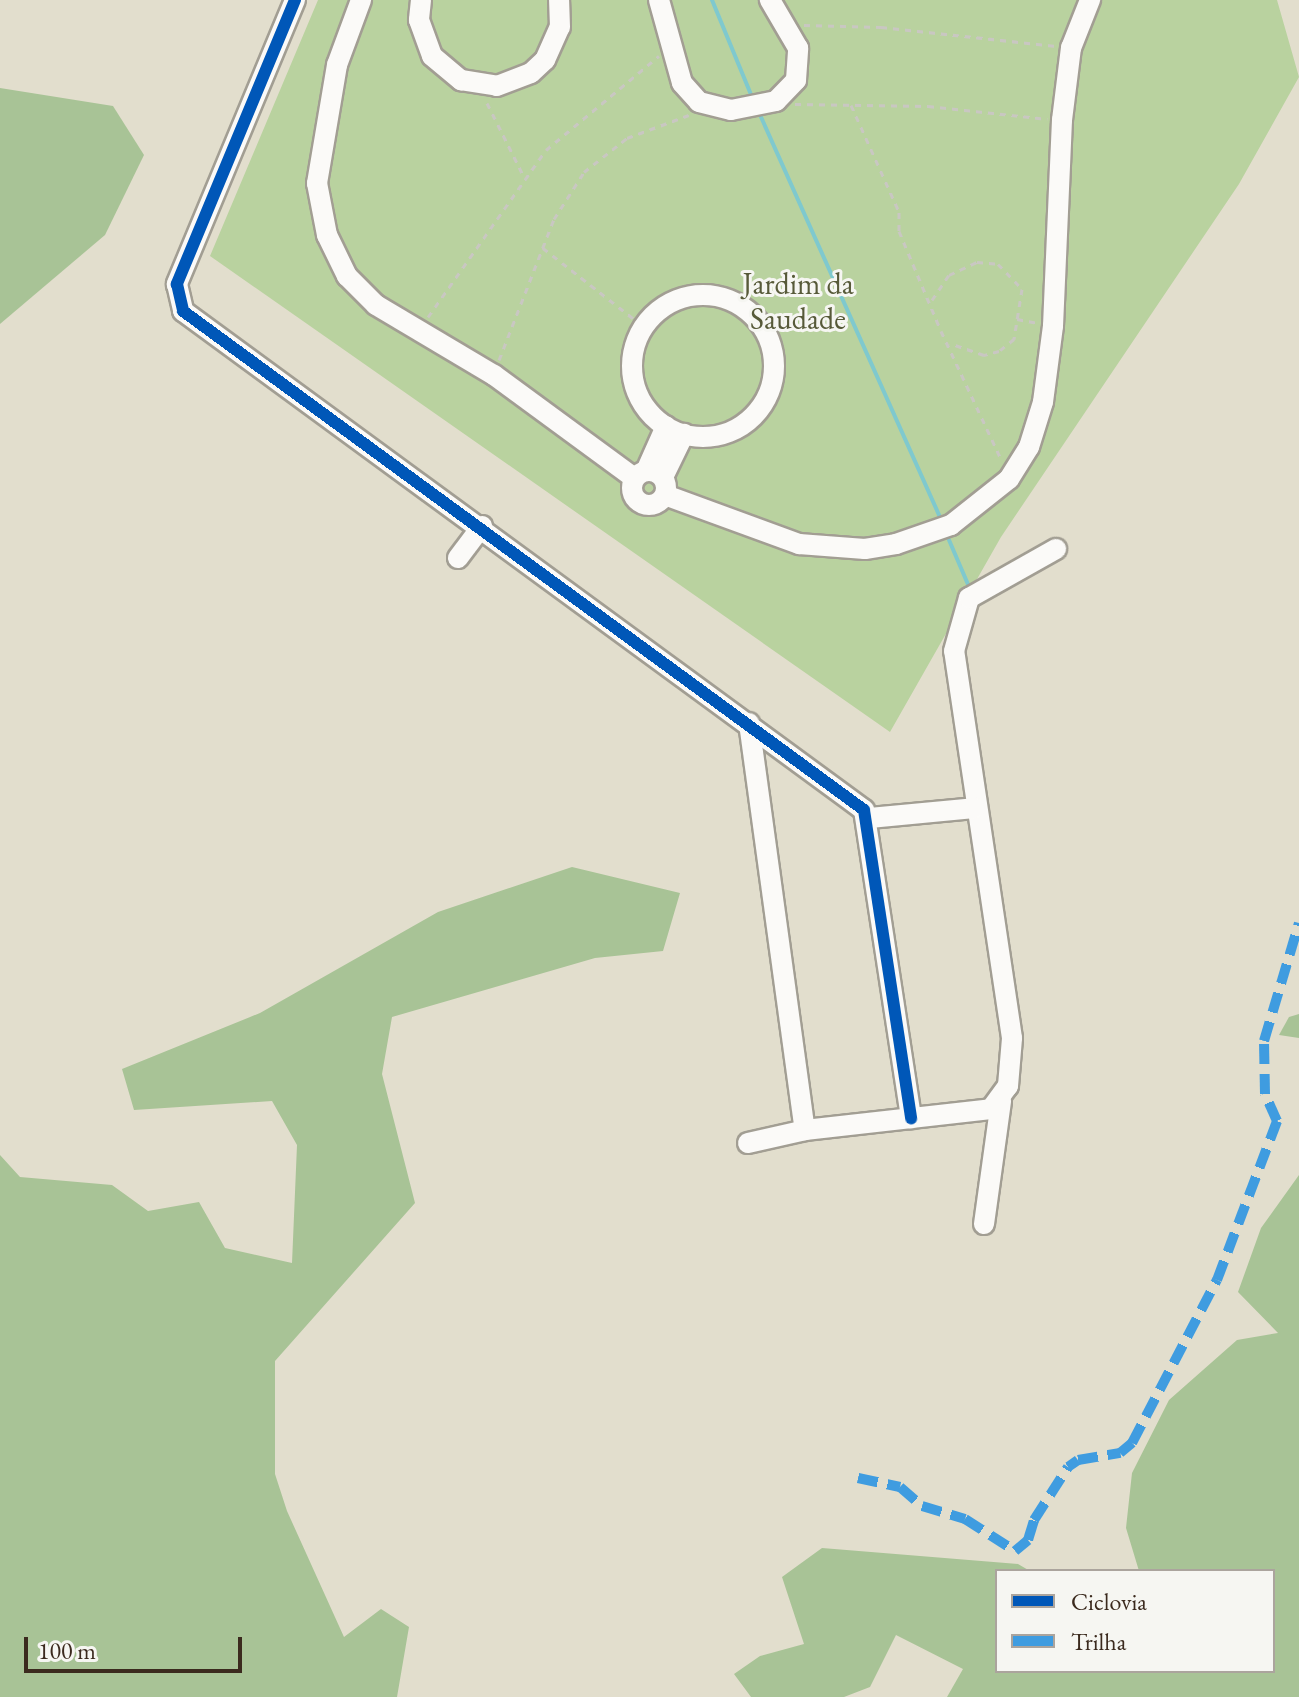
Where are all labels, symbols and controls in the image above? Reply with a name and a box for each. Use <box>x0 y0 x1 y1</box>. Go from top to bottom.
park label: Jardim da Saudade <box>742 266 854 336</box>
legend <box>995 1569 1275 1673</box>
text: Ciclovia <box>1071 1586 1147 1617</box>
scale bar <box>28 1621 246 1671</box>
text: Trilha <box>1071 1626 1126 1657</box>
text: 100 m <box>38 1635 96 1666</box>

